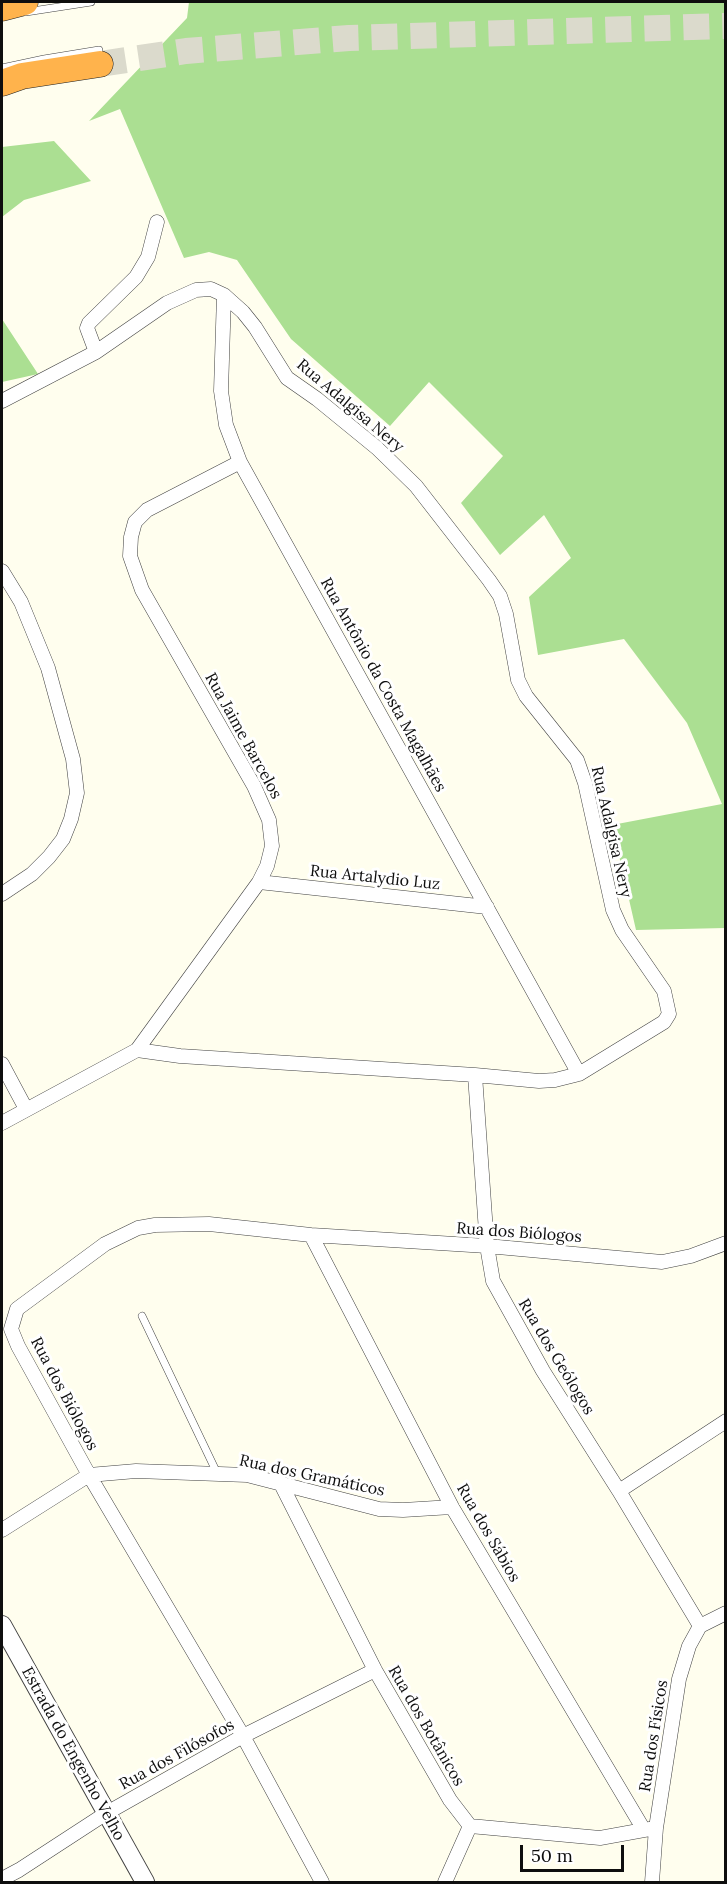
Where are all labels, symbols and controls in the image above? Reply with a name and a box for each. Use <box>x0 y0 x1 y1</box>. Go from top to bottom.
street label: Rua Adalgisa Nery <box>292 356 408 456</box>
street label: Rua Antônio da Costa Magalhães <box>316 575 450 795</box>
street label: Rua Jaime Barcelos <box>200 670 286 802</box>
street label: Rua Adalgisa Nery <box>587 764 635 900</box>
street label: Rua Artalydio Luz <box>309 862 441 894</box>
street label: Rua dos Biólogos <box>456 1219 582 1247</box>
street label: Rua dos Geólogos <box>514 1295 598 1419</box>
street label: Rua dos Biólogos <box>26 1334 102 1454</box>
street label: Rua dos Gramáticos <box>238 1451 386 1501</box>
street label: Rua dos Sábios <box>452 1480 524 1586</box>
street label: Rua dos Botânicos <box>384 1662 468 1790</box>
street label: Estrada do Engenho Velho <box>17 1664 129 1844</box>
street label: Rua dos Físicos <box>636 1679 672 1793</box>
street label: Rua dos Filósofos <box>116 1716 238 1794</box>
scale bar <box>523 1833 626 1871</box>
text: 50 m <box>531 1844 573 1867</box>

